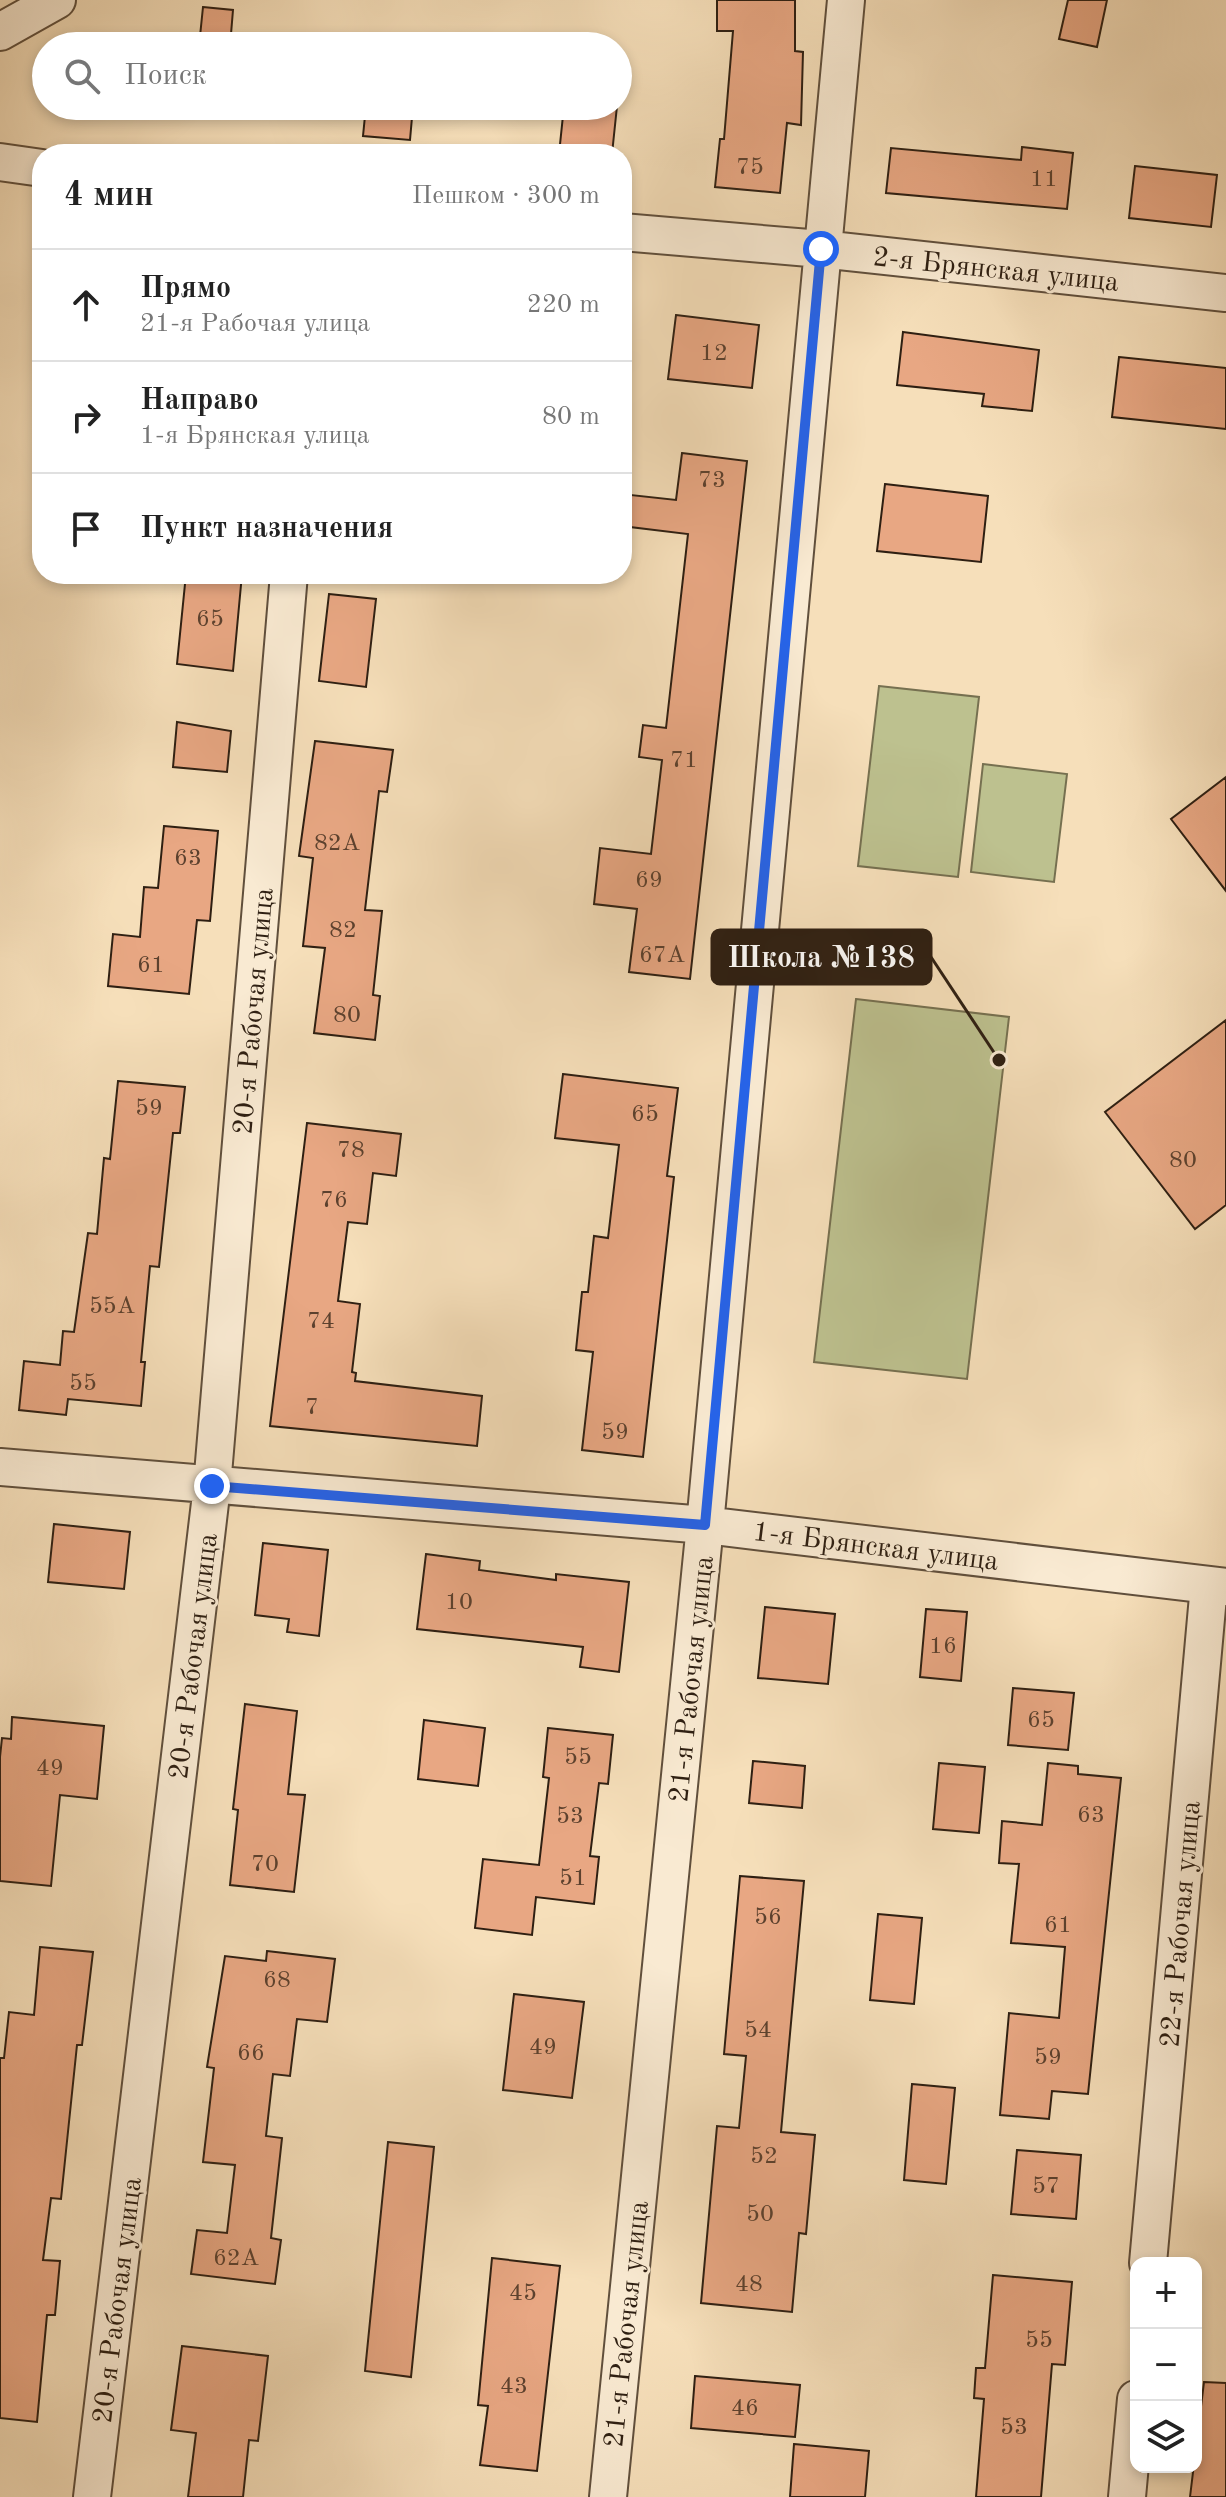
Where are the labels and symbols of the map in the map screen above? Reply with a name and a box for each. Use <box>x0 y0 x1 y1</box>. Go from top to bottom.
house number: 75 <box>736 156 764 180</box>
house number: 11 <box>1030 168 1058 192</box>
route start <box>803 231 839 267</box>
street label: 2-я Брянская улица <box>871 244 1120 298</box>
house number: 12 <box>700 342 728 366</box>
house number: 73 <box>698 469 726 493</box>
house number: 65 <box>196 608 224 632</box>
house number: 71 <box>670 749 698 773</box>
house number: 82А <box>314 832 360 856</box>
house number: 63 <box>174 847 202 871</box>
house number: 69 <box>635 869 663 893</box>
street label: 20-я Рабочая улица <box>230 886 280 1136</box>
house number: 82 <box>329 919 357 943</box>
callout: Школа №138 <box>712 930 931 984</box>
house number: 67А <box>639 944 685 968</box>
text: Школа №138 <box>727 944 915 974</box>
house number: 61 <box>137 954 165 978</box>
house number: 80 <box>333 1004 361 1028</box>
house number: 59 <box>135 1097 163 1121</box>
house number: 65 <box>631 1103 659 1127</box>
house number: 78 <box>337 1139 365 1163</box>
house number: 80 <box>1169 1149 1197 1173</box>
house number: 76 <box>320 1189 348 1213</box>
house number: 55А <box>89 1295 135 1319</box>
house number: 74 <box>307 1310 335 1334</box>
house number: 55 <box>69 1372 97 1396</box>
house number: 7 <box>305 1396 319 1420</box>
house number: 59 <box>601 1421 629 1445</box>
route end <box>194 1468 230 1504</box>
street label: 1-я Брянская улица <box>751 1519 1000 1577</box>
street label: 20-я Рабочая улица <box>166 1532 224 1781</box>
street label: 21-я Рабочая улица <box>666 1554 720 1804</box>
house number: 10 <box>445 1591 473 1615</box>
house number: 16 <box>929 1635 957 1659</box>
house number: 65 <box>1027 1709 1055 1733</box>
house number: 55 <box>564 1746 592 1770</box>
house number: 49 <box>36 1757 64 1781</box>
street label: 22-я Рабочая улица <box>1157 1799 1207 2049</box>
house number: 63 <box>1077 1804 1105 1828</box>
house number: 53 <box>556 1805 584 1829</box>
house number: 70 <box>251 1853 279 1877</box>
house number: 51 <box>559 1867 587 1891</box>
house number: 56 <box>754 1906 782 1930</box>
house number: 61 <box>1044 1914 1072 1938</box>
house number: 68 <box>263 1969 291 1993</box>
house number: 54 <box>744 2019 772 2043</box>
house number: 49 <box>529 2036 557 2060</box>
house number: 66 <box>237 2042 265 2066</box>
house number: 59 <box>1034 2046 1062 2070</box>
house number: 52 <box>750 2145 778 2169</box>
house number: 57 <box>1032 2175 1060 2199</box>
street label: 20-я Рабочая улица <box>90 2176 148 2425</box>
street label: 21-я Рабочая улица <box>601 2199 655 2449</box>
house number: 50 <box>746 2203 774 2227</box>
house number: 62А <box>213 2247 259 2271</box>
house number: 48 <box>735 2273 763 2297</box>
house number: 45 <box>509 2282 537 2306</box>
house number: 55 <box>1025 2329 1053 2353</box>
house number: 43 <box>500 2375 528 2399</box>
house number: 46 <box>731 2397 759 2421</box>
house number: 53 <box>1000 2416 1028 2440</box>

